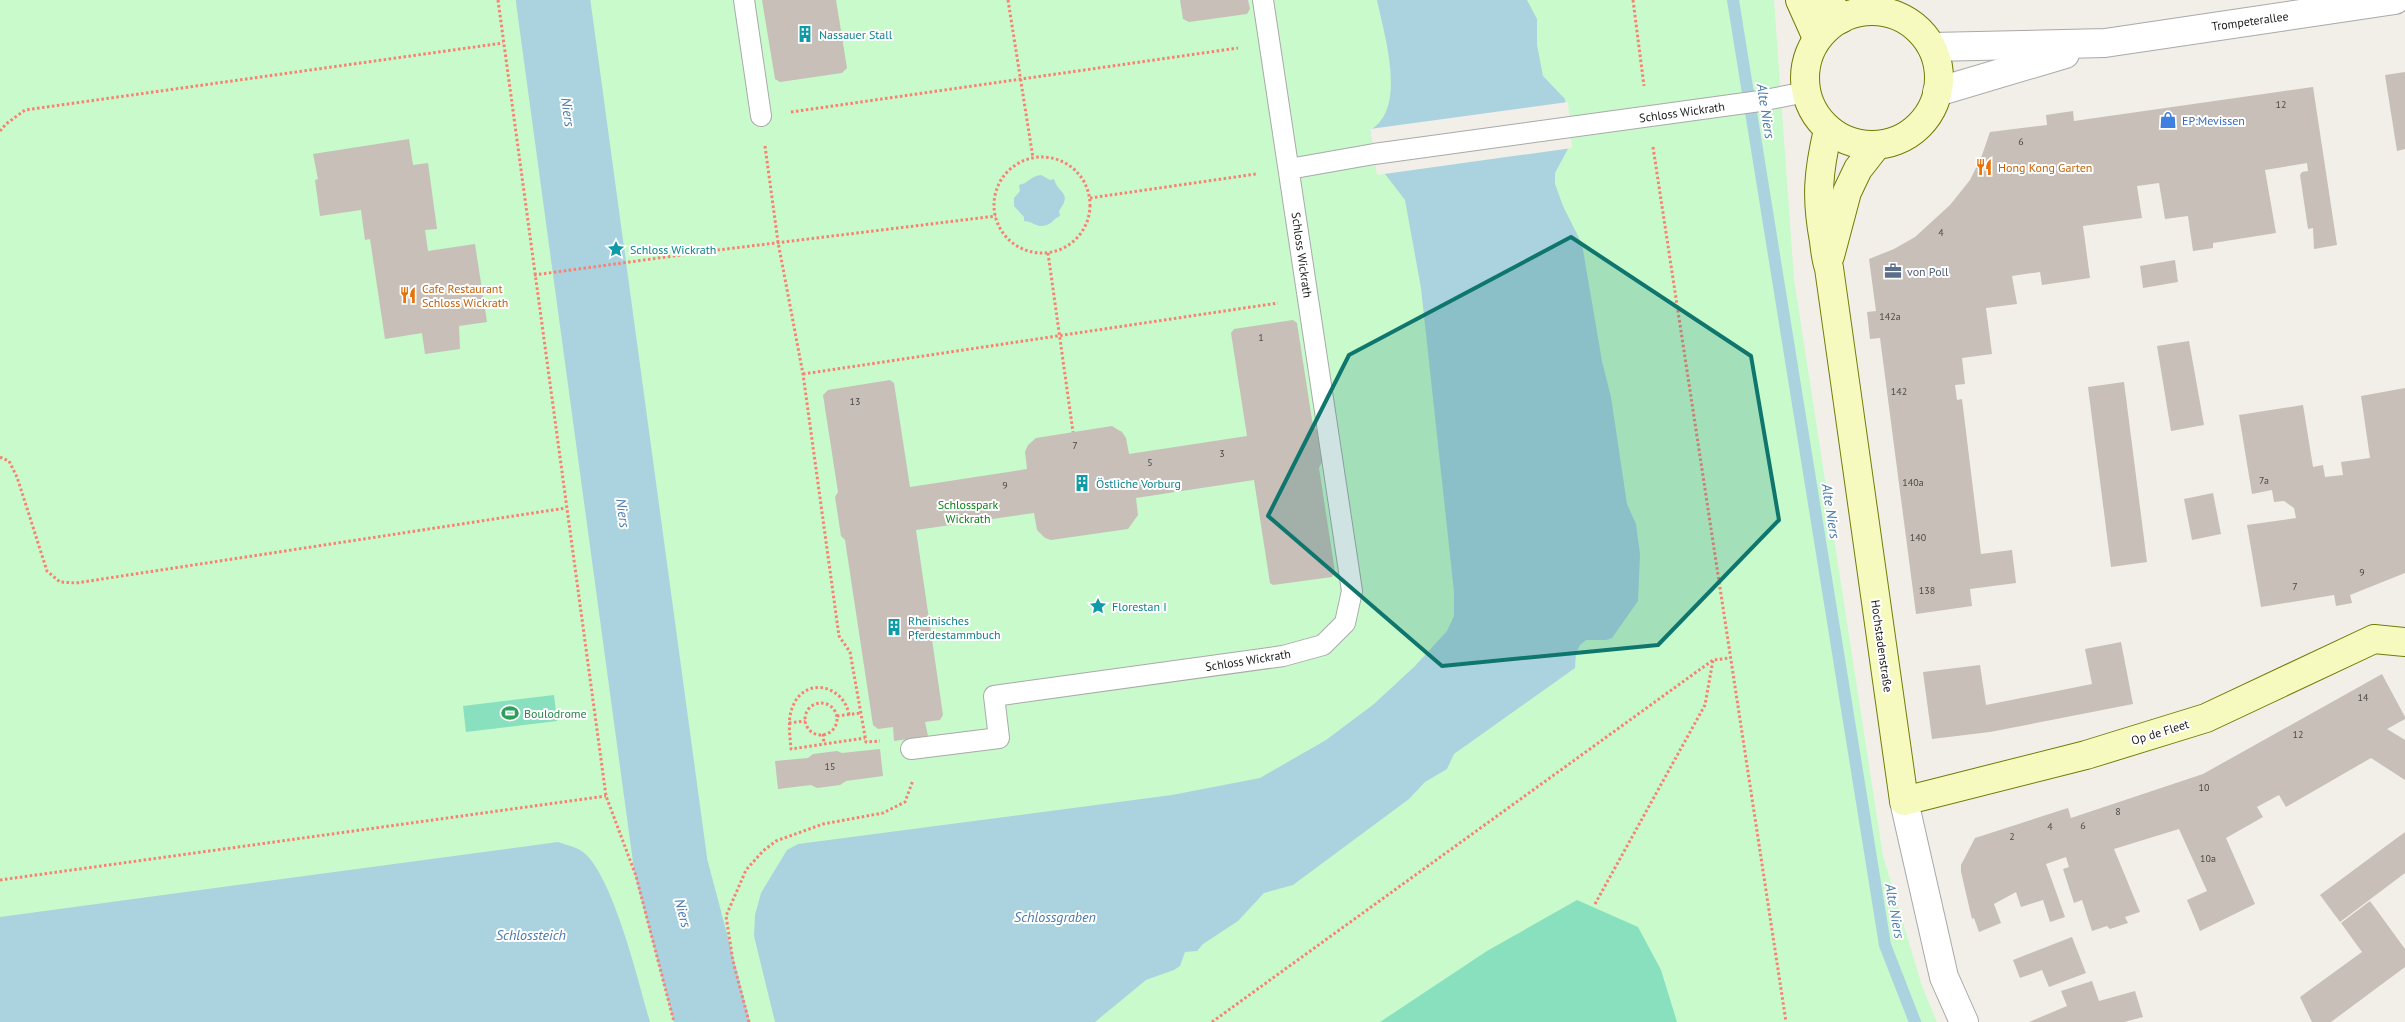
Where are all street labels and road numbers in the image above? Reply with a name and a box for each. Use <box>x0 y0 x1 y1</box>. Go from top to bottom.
street label: Trompeterallee <box>2211 8 2289 34</box>
street label: Schloss Wickrath <box>1638 99 1726 125</box>
street label: Schloss Wickrath <box>1289 211 1315 299</box>
street label: Hochstadenstraße <box>1868 599 1896 693</box>
street label: Schloss Wickrath <box>1204 646 1292 674</box>
street label: Op de Fleet <box>2129 716 2191 748</box>

